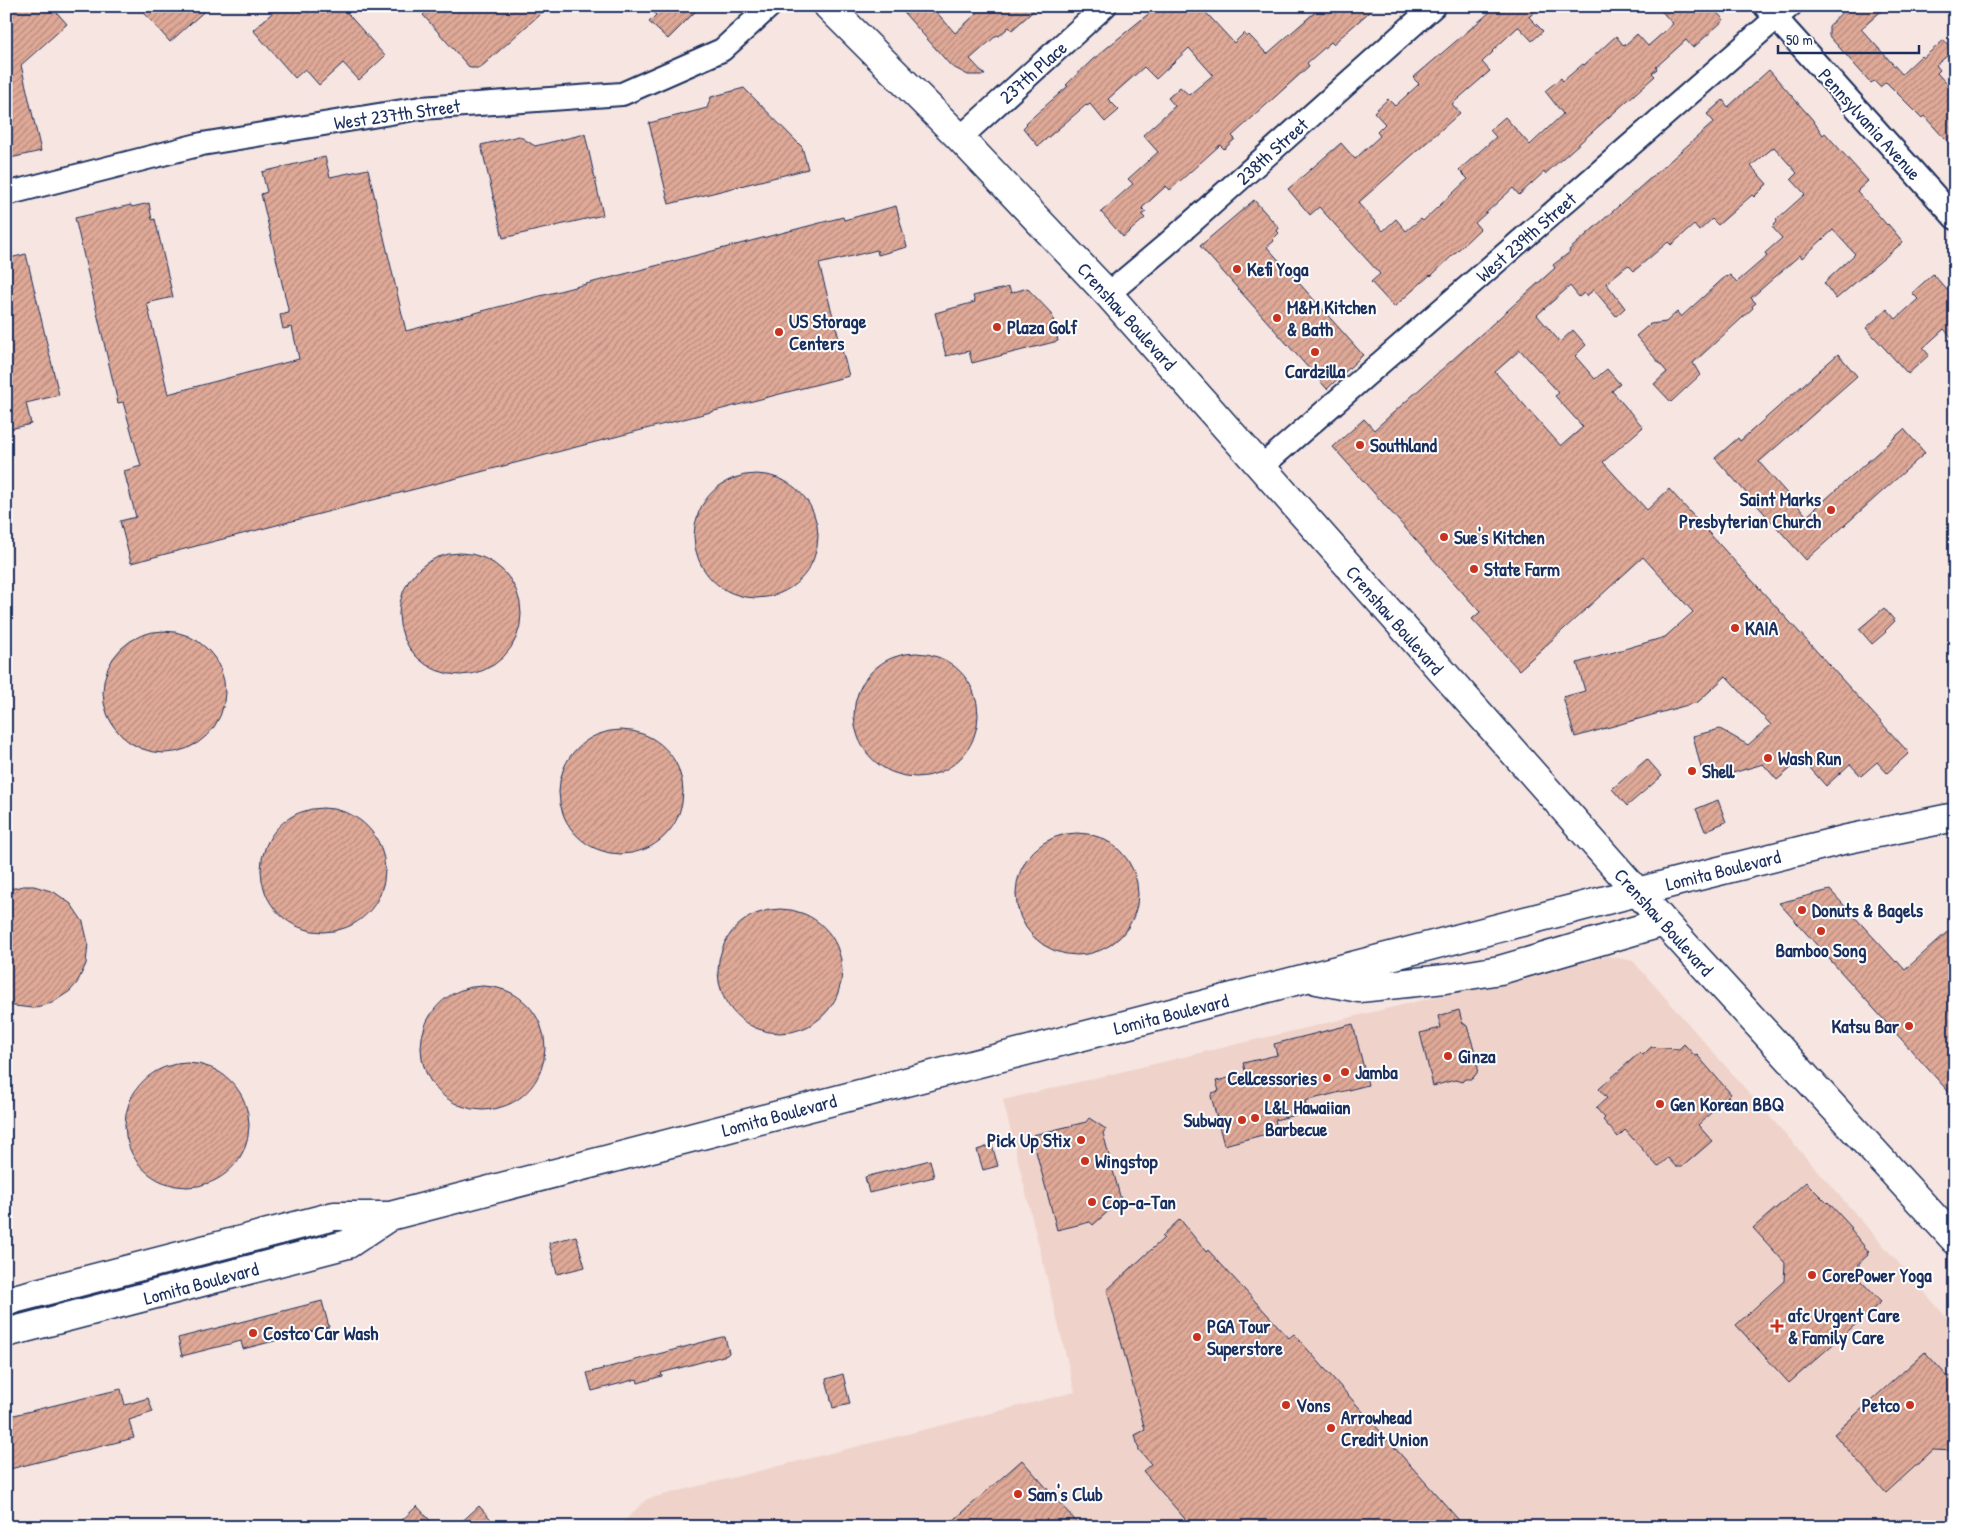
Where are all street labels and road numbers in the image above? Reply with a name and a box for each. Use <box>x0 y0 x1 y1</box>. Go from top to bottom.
street label: 237th Place <box>994 35 1073 109</box>
street label: Pennsylvania Avenue <box>1813 62 1928 186</box>
street label: West 237th Street <box>332 92 462 136</box>
street label: 238th Street <box>1230 111 1314 190</box>
street label: West 239th Street <box>1470 186 1582 288</box>
street label: Crenshaw Boulevard <box>1071 256 1183 376</box>
street label: Crenshaw Boulevard <box>1340 560 1450 681</box>
street label: Lomita Boulevard <box>1663 843 1784 897</box>
street label: Crenshaw Boulevard <box>1608 862 1720 982</box>
street label: Lomita Boulevard <box>1111 987 1232 1041</box>
street label: Lomita Boulevard <box>719 1087 840 1143</box>
street label: Lomita Boulevard <box>141 1255 262 1311</box>

